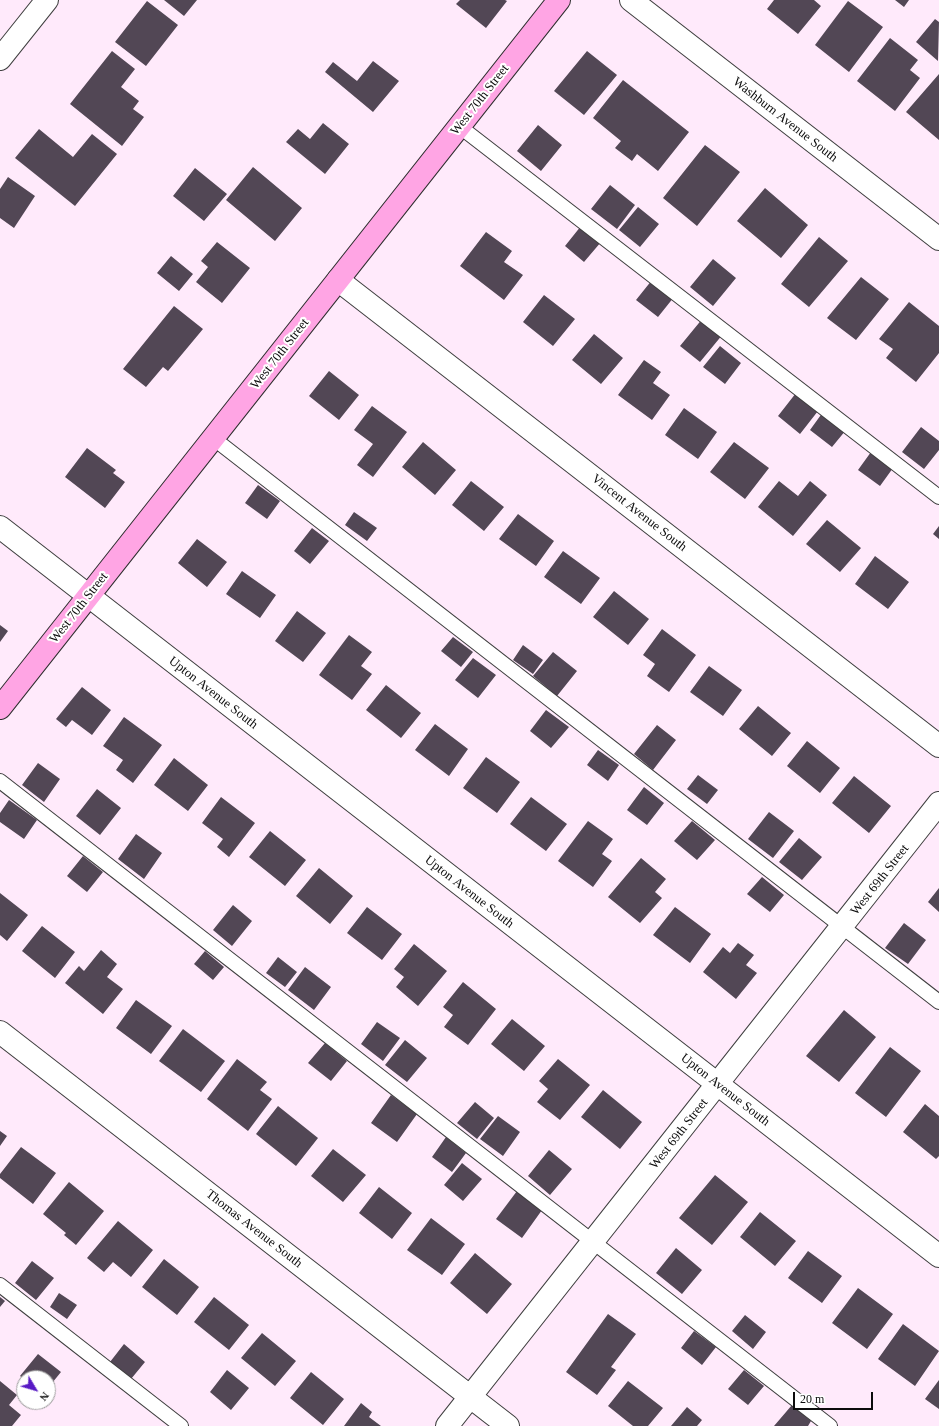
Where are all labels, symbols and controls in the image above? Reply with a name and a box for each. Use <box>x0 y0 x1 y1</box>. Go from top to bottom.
street label: West 70th Street <box>448 61 512 139</box>
street label: Washburn Avenue South <box>729 74 841 166</box>
street label: West 70th Street <box>248 315 312 393</box>
street label: Vincent Avenue South <box>588 471 690 555</box>
street label: West 70th Street <box>47 569 111 647</box>
street label: Upton Avenue South <box>165 653 261 733</box>
street label: West 69th Street <box>848 841 912 919</box>
street label: Upton Avenue South <box>421 852 517 932</box>
street label: Upton Avenue South <box>677 1050 773 1130</box>
street label: West 69th Street <box>647 1095 711 1173</box>
street label: Thomas Avenue South <box>203 1186 305 1272</box>
north arrow <box>16 1370 56 1410</box>
scale bar <box>795 1384 875 1410</box>
text: N <box>37 1390 52 1404</box>
text: 20 m <box>800 1392 824 1406</box>

